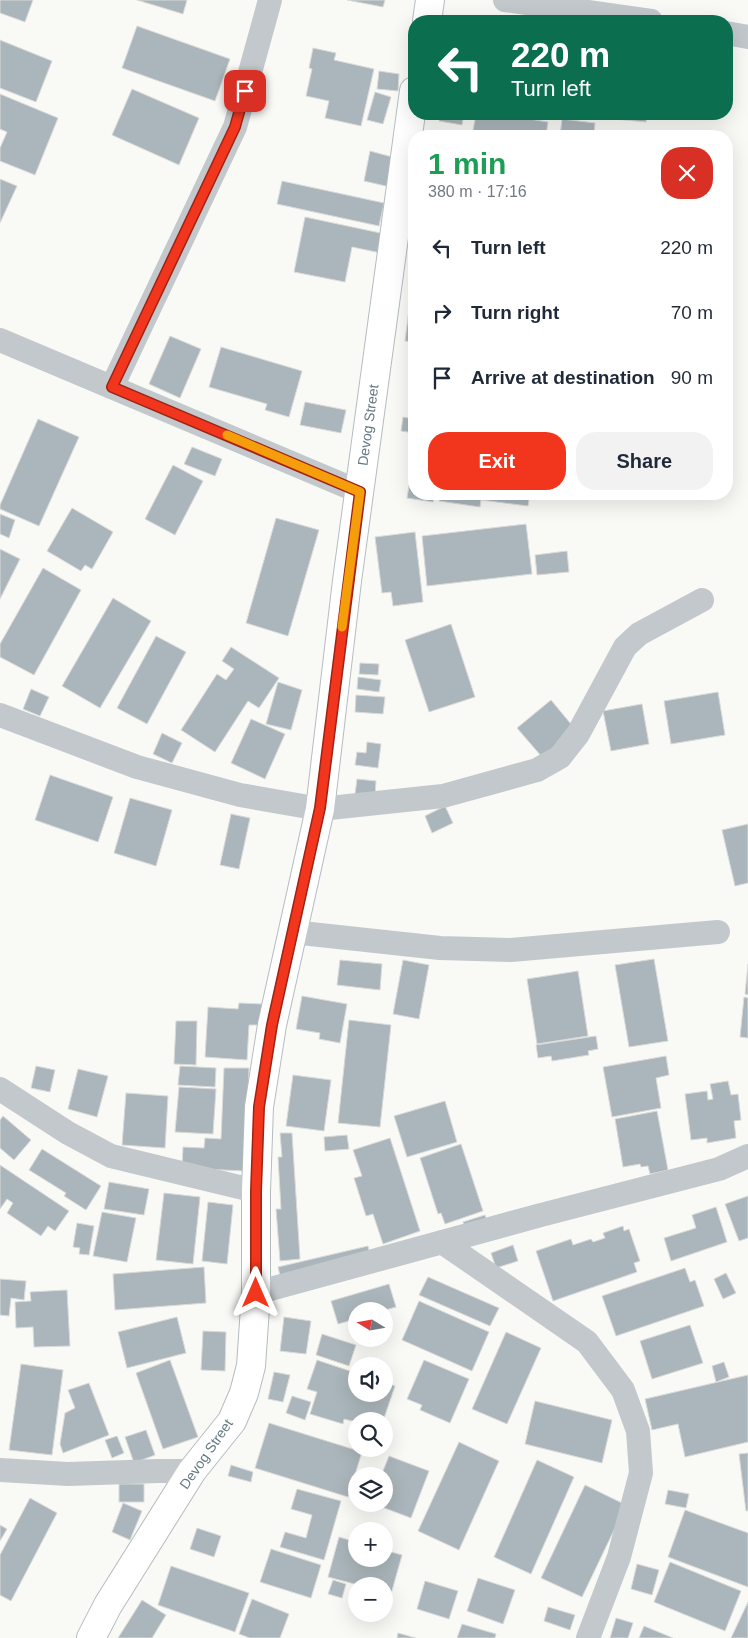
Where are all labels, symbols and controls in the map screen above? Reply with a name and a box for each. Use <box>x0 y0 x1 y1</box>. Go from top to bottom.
icon: left <box>428 35 493 100</box>
text: 220 m <box>511 35 610 74</box>
pin <box>224 70 266 112</box>
text: Turn left <box>511 76 591 101</box>
icon: arrive <box>231 77 259 105</box>
text: 1 min <box>428 147 506 180</box>
button: close <box>661 147 713 199</box>
text: 380 m · 17:16 <box>428 183 527 200</box>
icon: left <box>428 234 456 262</box>
text: Turn left <box>471 237 546 258</box>
text: 220 m <box>660 237 713 258</box>
icon: right <box>428 299 456 327</box>
text: Turn right <box>471 302 559 323</box>
text: 70 m <box>671 302 713 323</box>
icon: arrive <box>428 364 456 392</box>
text: Arrive at destination <box>471 367 655 388</box>
text: 90 m <box>671 367 713 388</box>
street label: Devog Street <box>354 383 382 467</box>
button: Exit <box>428 432 566 490</box>
button: Share <box>576 432 713 490</box>
position arrow <box>229 1266 281 1318</box>
north arrow <box>348 1302 392 1348</box>
map controls <box>348 1302 393 1622</box>
button: sound <box>348 1357 393 1402</box>
button: search <box>348 1412 393 1457</box>
street label: Devog Street <box>176 1416 236 1492</box>
button: layers <box>348 1467 393 1512</box>
button: + <box>348 1522 393 1567</box>
button: − <box>348 1577 393 1622</box>

